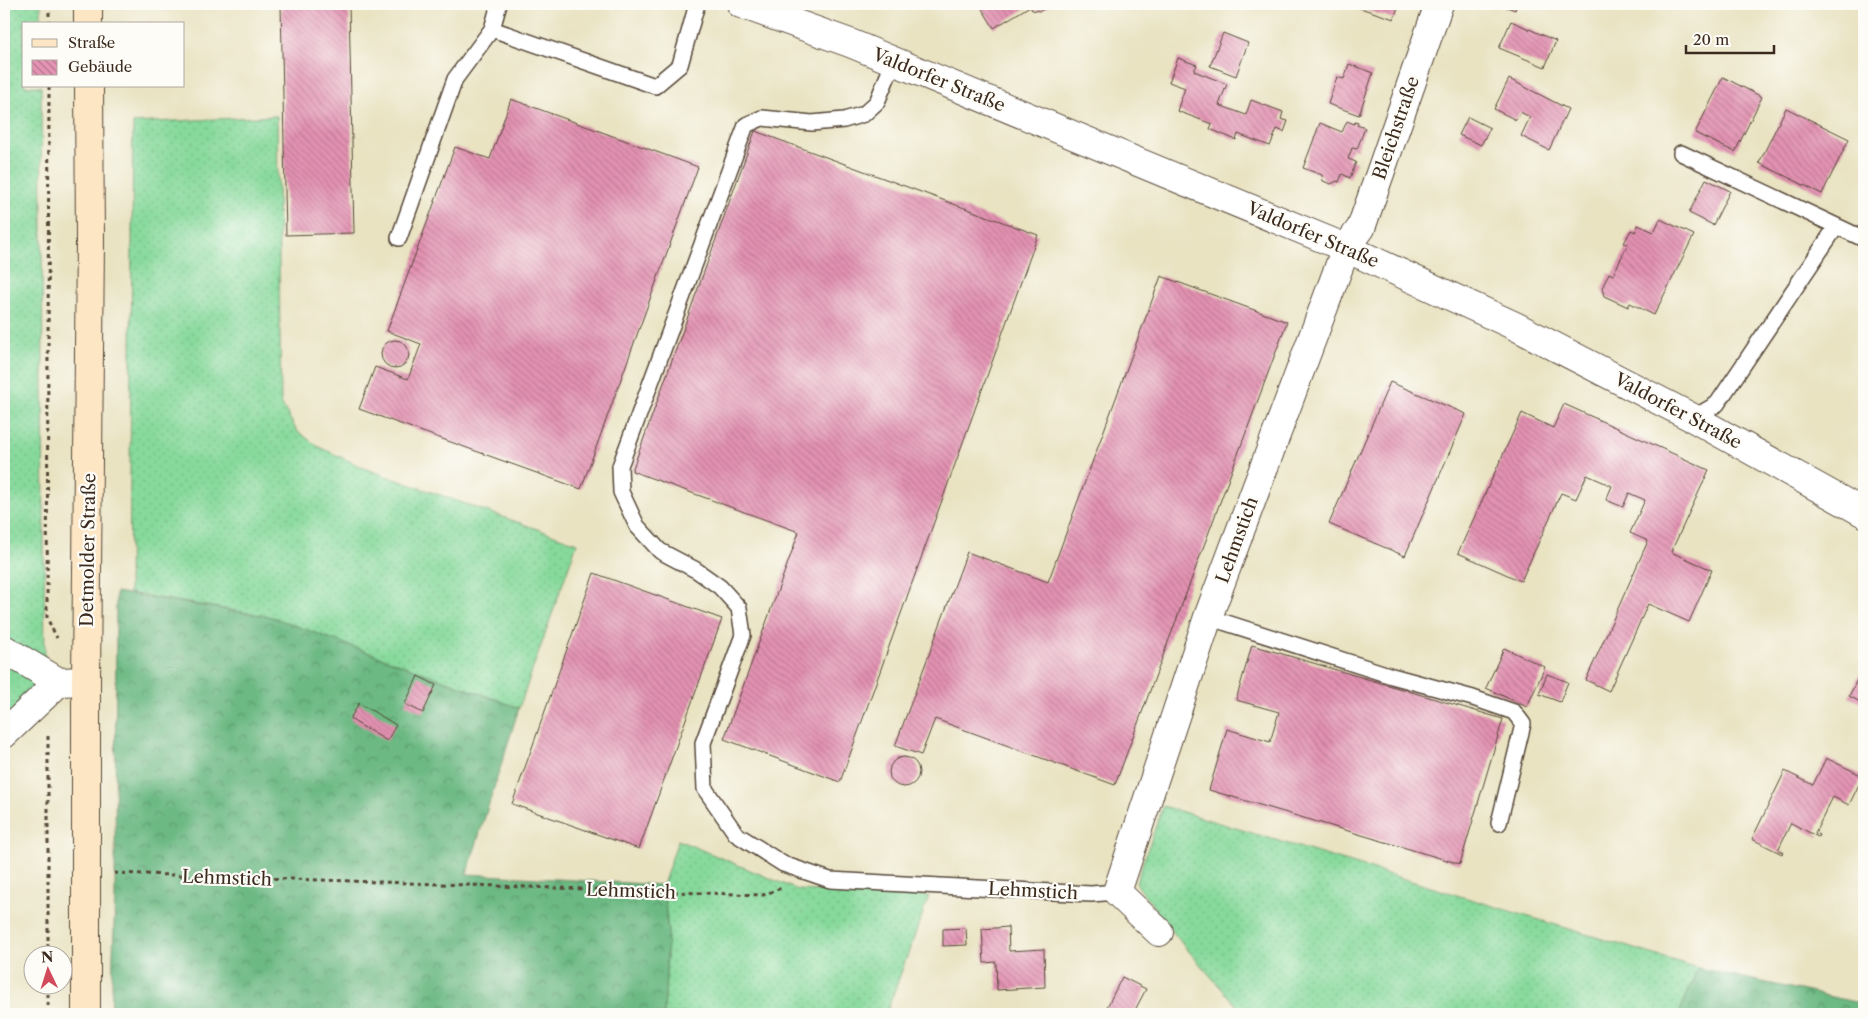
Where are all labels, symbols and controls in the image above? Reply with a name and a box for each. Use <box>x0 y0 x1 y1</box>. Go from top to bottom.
legend <box>22 22 185 88</box>
scale bar <box>1686 22 1773 54</box>
text: 20 m <box>1693 30 1729 49</box>
text: Straße <box>68 33 115 52</box>
street label: Valdorfer Straße <box>869 43 1008 117</box>
text: Gebäude <box>68 57 132 76</box>
street label: Bleichstraße <box>1368 73 1424 183</box>
street label: Valdorfer Straße <box>1243 197 1382 273</box>
street label: Valdorfer Straße <box>1610 368 1745 454</box>
street label: Detmolder Straße <box>76 473 100 627</box>
street label: Lehmstich <box>1211 494 1263 586</box>
street label: Lehmstich <box>182 865 272 891</box>
street label: Lehmstich <box>586 878 676 904</box>
street label: Lehmstich <box>987 878 1079 904</box>
north arrow <box>22 946 72 996</box>
text: N <box>40 948 54 966</box>

